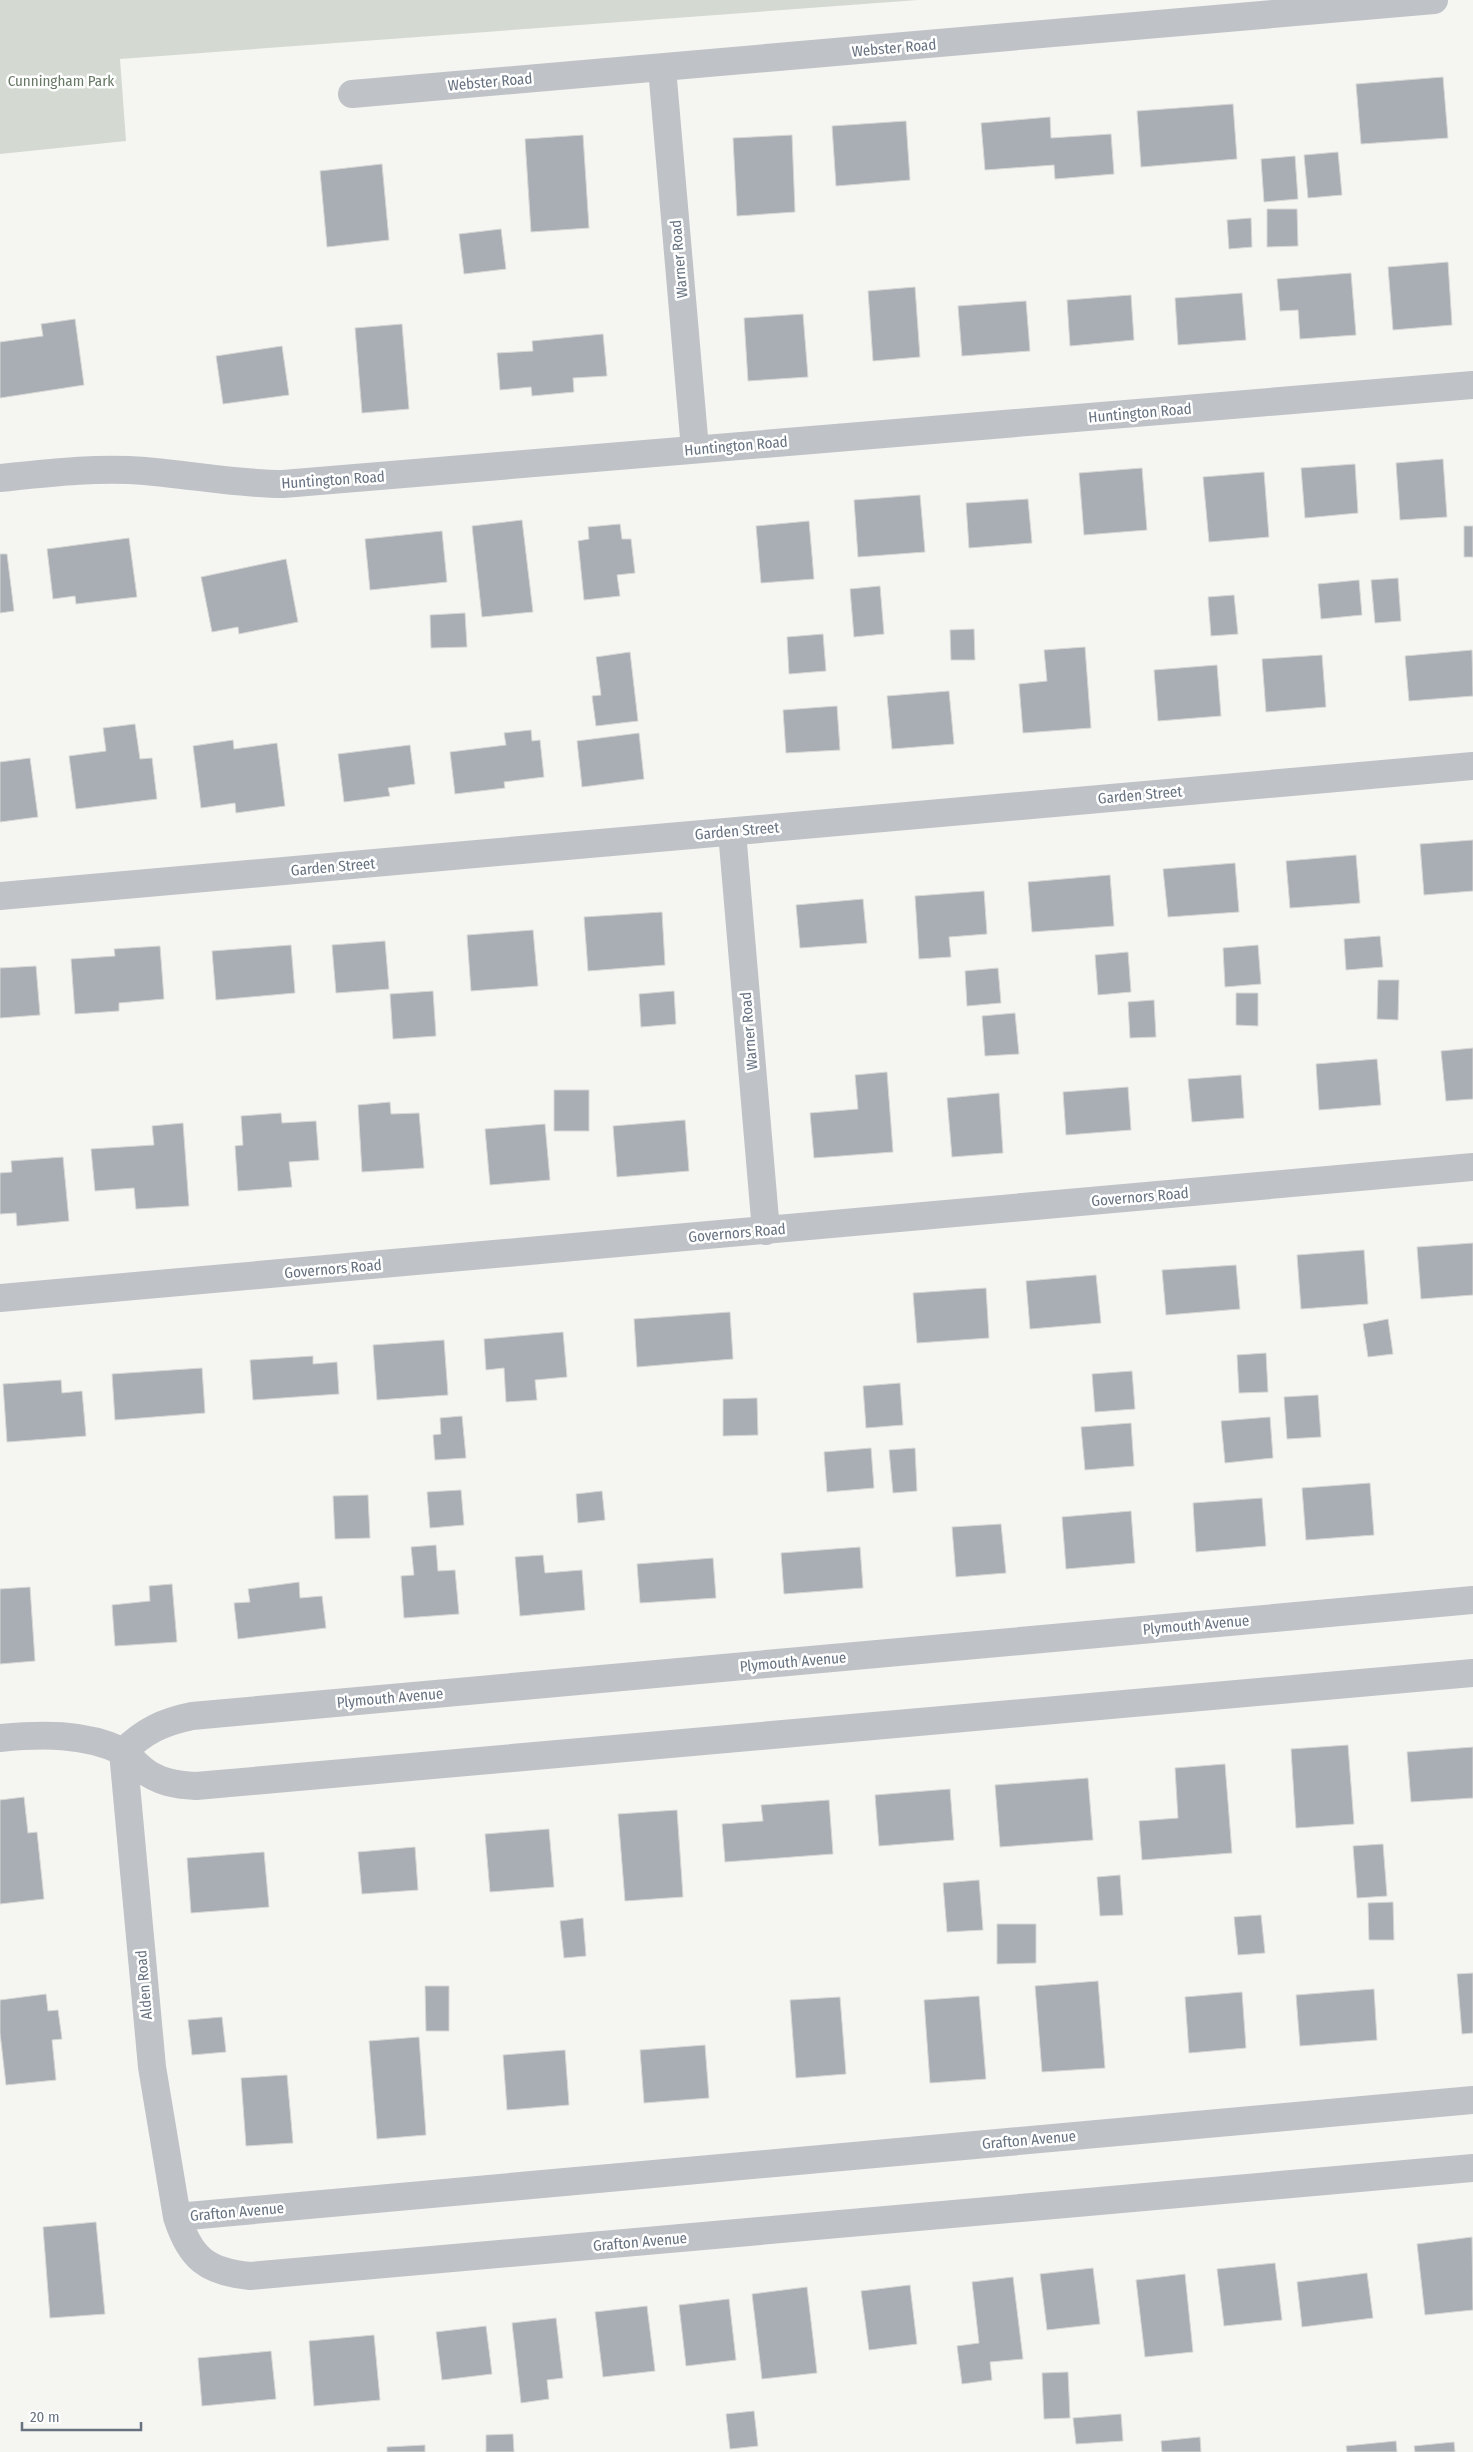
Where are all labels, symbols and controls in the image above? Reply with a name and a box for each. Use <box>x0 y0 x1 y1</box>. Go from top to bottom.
street label: Webster Road <box>851 35 937 61</box>
street label: Webster Road <box>447 69 533 95</box>
park label: Cunningham Park <box>8 72 114 90</box>
street label: Warner Road <box>667 219 691 299</box>
street label: Huntington Road <box>1088 400 1192 426</box>
street label: Huntington Road <box>684 433 788 459</box>
street label: Huntington Road <box>281 467 385 493</box>
street label: Garden Street <box>1097 782 1183 808</box>
street label: Garden Street <box>694 818 780 844</box>
street label: Garden Street <box>290 854 376 880</box>
street label: Warner Road <box>737 991 761 1071</box>
street label: Governors Road <box>1091 1184 1189 1210</box>
street label: Governors Road <box>688 1220 786 1246</box>
street label: Governors Road <box>284 1256 382 1282</box>
street label: Plymouth Avenue <box>1142 1611 1250 1639</box>
street label: Plymouth Avenue <box>739 1648 847 1676</box>
street label: Plymouth Avenue <box>336 1684 444 1712</box>
street label: Alden Road <box>132 1949 156 2021</box>
street label: Grafton Avenue <box>981 2127 1077 2153</box>
street label: Grafton Avenue <box>189 2199 285 2225</box>
street label: Grafton Avenue <box>592 2229 688 2255</box>
scale bar <box>22 2400 141 2432</box>
text: 20 m <box>30 2408 60 2426</box>

